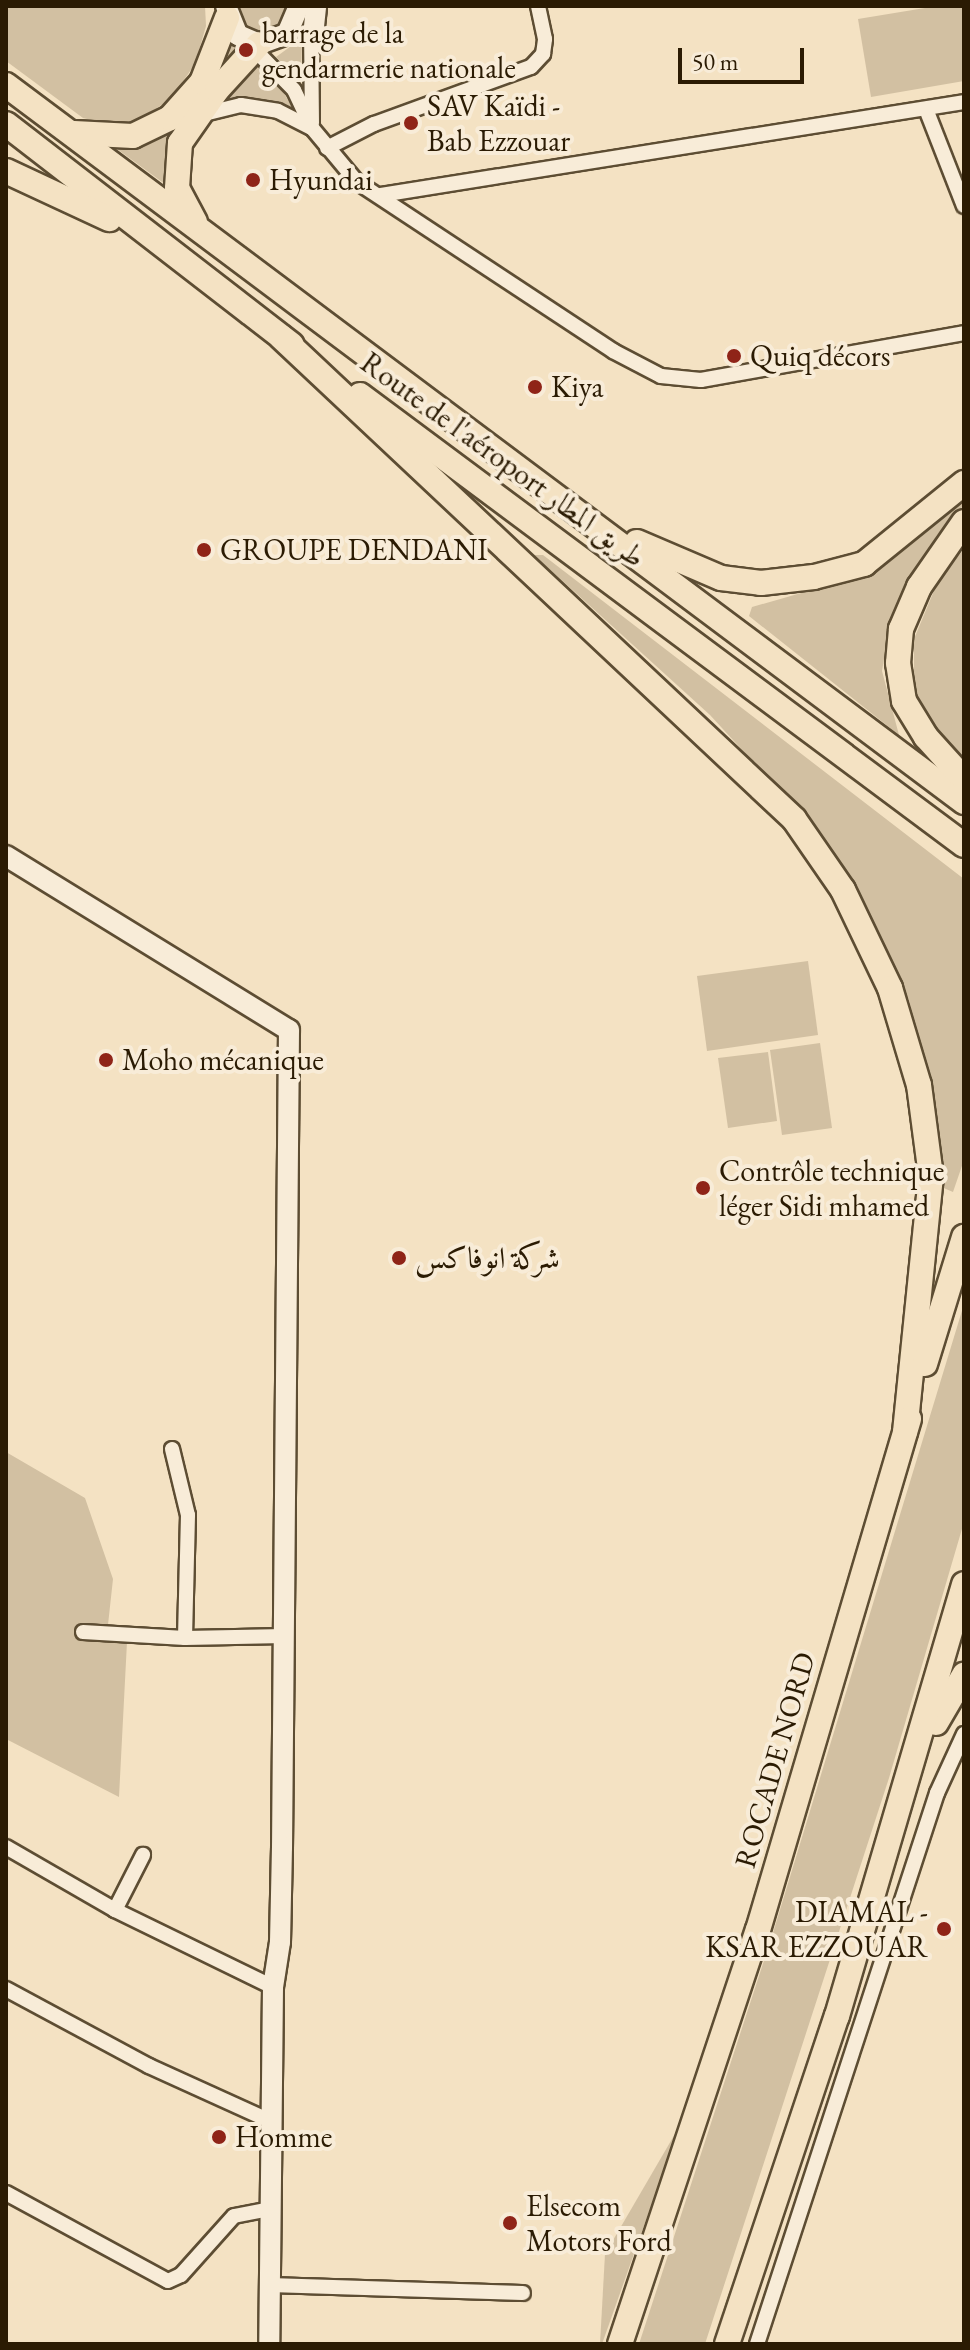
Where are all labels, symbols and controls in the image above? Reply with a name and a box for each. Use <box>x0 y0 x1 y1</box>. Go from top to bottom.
place label: barrage de la gendarmerie nationale <box>262 15 516 86</box>
scale bar <box>682 32 808 82</box>
marker: barrage de la gendarmerie nationale <box>237 41 255 59</box>
text: 50 m <box>692 46 739 77</box>
place label: SAV Kaïdi - Bab Ezzouar <box>427 88 570 158</box>
marker: SAV Kaïdi - Bab Ezzouar <box>402 114 420 132</box>
place label: Hyundai <box>269 162 373 198</box>
marker: Hyundai <box>244 171 262 189</box>
place label: Quiq décors <box>750 338 890 374</box>
street label: Route de l'aéroport طريق المطار <box>354 345 652 575</box>
marker: Quiq décors <box>725 347 743 365</box>
place label: Kiya <box>551 369 603 405</box>
marker: Kiya <box>526 378 544 396</box>
place label: GROUPE DENDANI <box>220 532 488 568</box>
marker: GROUPE DENDANI <box>195 541 213 559</box>
place label: Moho mécanique <box>122 1042 324 1078</box>
marker: Moho mécanique <box>97 1051 115 1069</box>
place label: Contrôle technique léger Sidi mhamed <box>719 1153 945 1224</box>
marker: Contrôle technique léger Sidi mhamed <box>694 1179 712 1197</box>
place label: شركة انوفاكس <box>415 1240 560 1276</box>
marker: شركة انوفاكس <box>390 1249 408 1267</box>
street label: ROCADE NORD <box>727 1648 823 1872</box>
place label: DIAMAL - KSAR EZZOUAR <box>705 1894 928 1964</box>
marker: DIAMAL - KSAR EZZOUAR <box>935 1920 953 1938</box>
place label: Homme <box>235 2119 333 2155</box>
marker: Homme <box>210 2128 228 2146</box>
place label: Elsecom Motors Ford <box>526 2188 672 2258</box>
marker: Elsecom Motors Ford <box>501 2214 519 2232</box>

